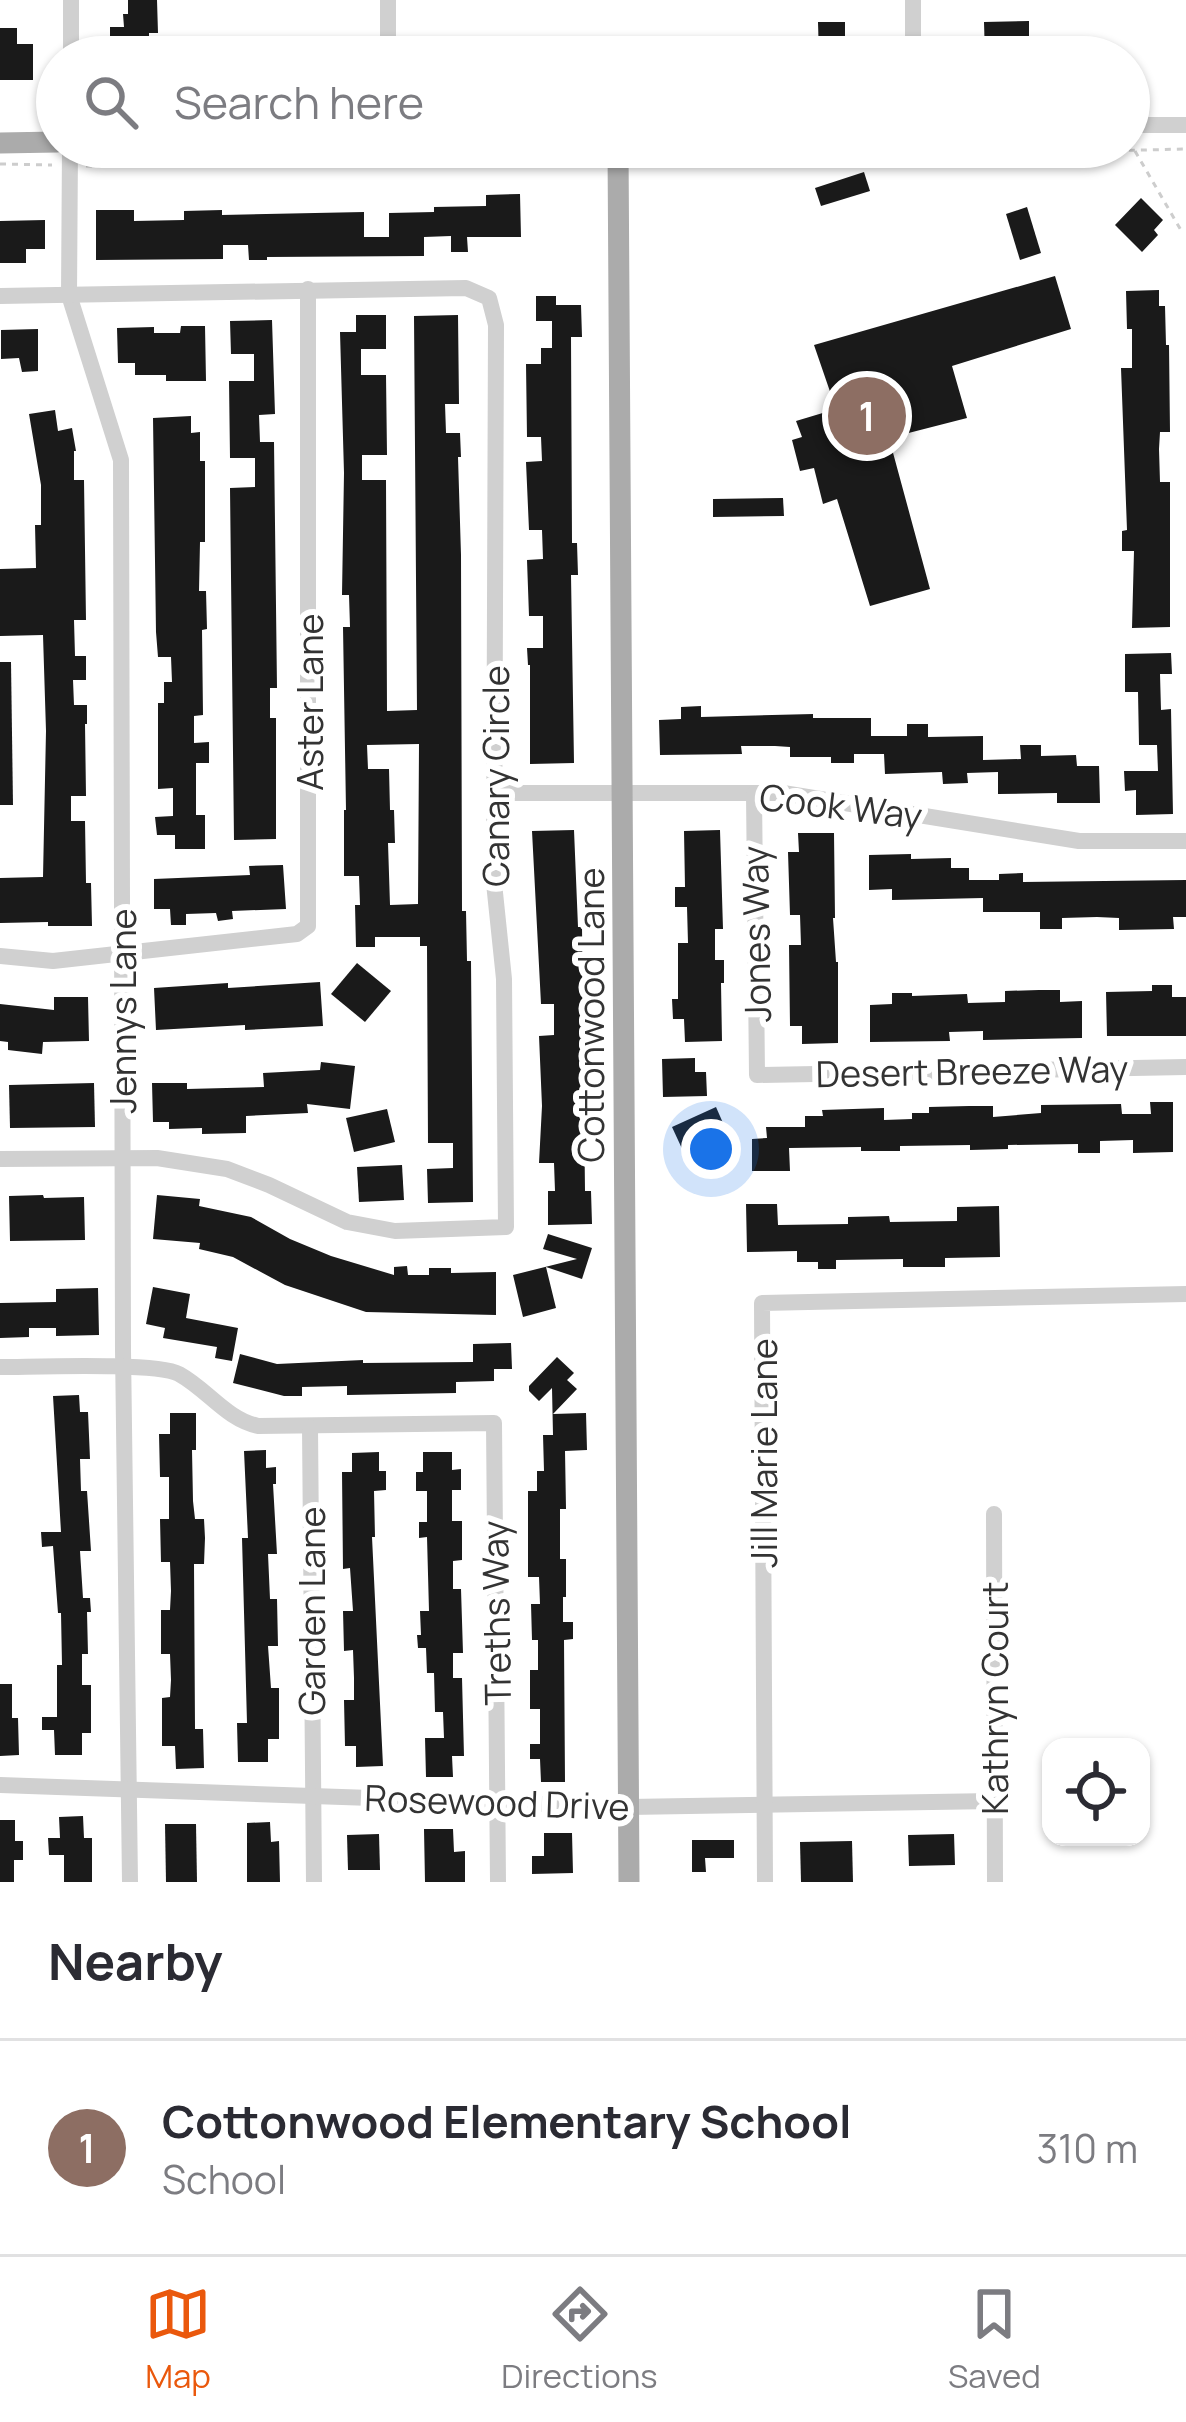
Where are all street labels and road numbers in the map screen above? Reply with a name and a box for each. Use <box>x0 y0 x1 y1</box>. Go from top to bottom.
street label: Aster Lane <box>285 613 334 791</box>
street label: Canary Circle <box>471 665 520 887</box>
street label: Cook Way <box>757 772 925 840</box>
street label: Jones Way <box>730 845 782 1023</box>
street label: Cottonwood Lane <box>566 867 615 1163</box>
street label: Jennys Lane <box>98 908 147 1114</box>
street label: Desert Breeze Way <box>815 1044 1129 1098</box>
street label: Jill Marie Lane <box>739 1338 788 1568</box>
street label: Garden Lane <box>287 1506 336 1716</box>
street label: Treths Way <box>470 1520 522 1706</box>
street label: Kathryn Court <box>970 1581 1019 1815</box>
street label: Rosewood Drive <box>364 1773 630 1831</box>

